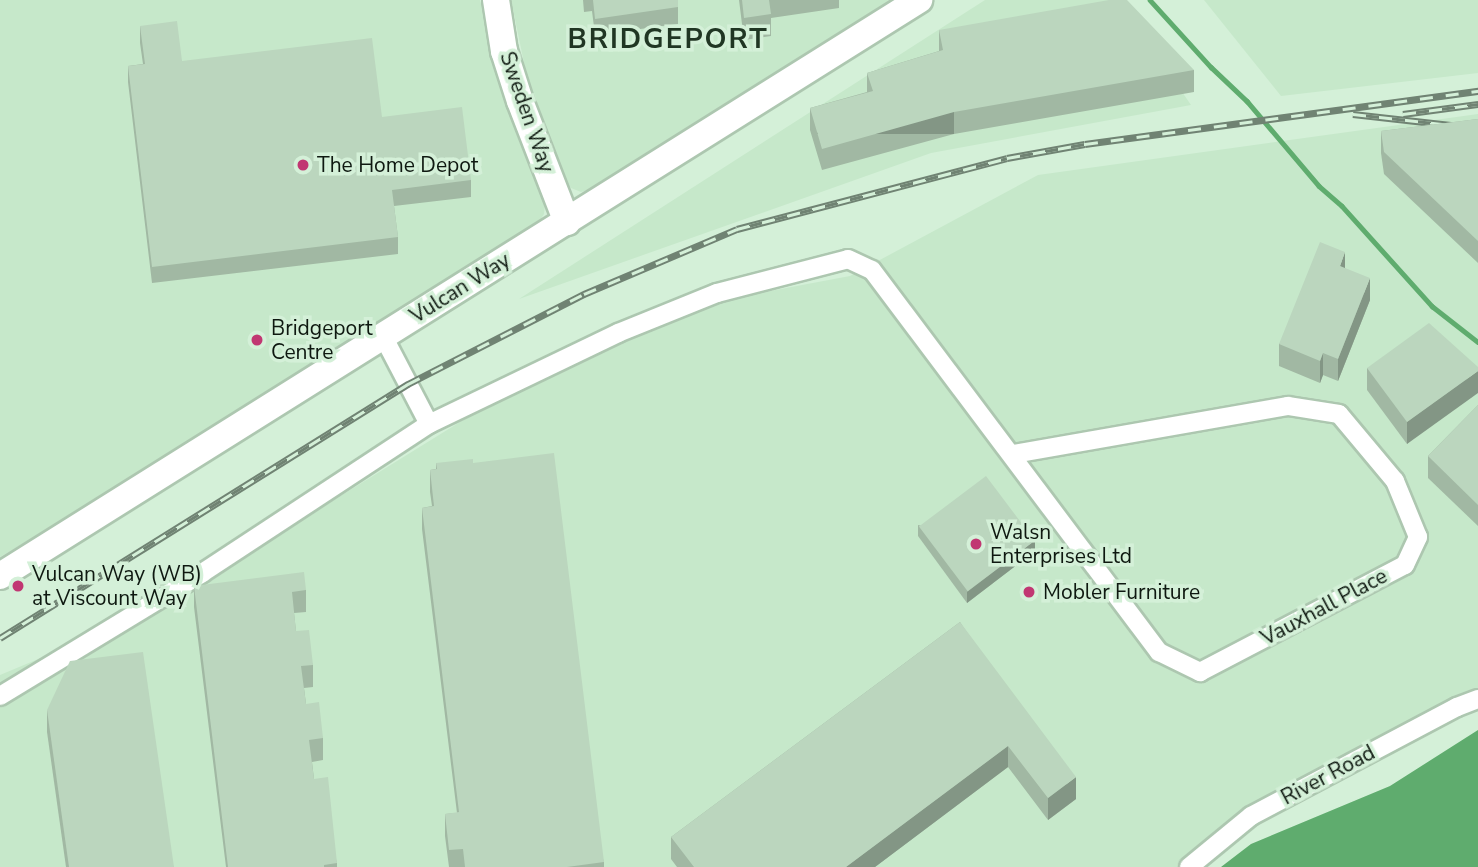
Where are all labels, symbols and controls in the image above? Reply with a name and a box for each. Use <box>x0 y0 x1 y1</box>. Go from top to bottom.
district label: BRIDGEPORT <box>569 22 767 56</box>
street label: Sweden Way <box>495 48 559 176</box>
place label: The Home Depot <box>317 152 478 178</box>
marker: The Home Depot <box>295 157 311 173</box>
street label: Vulcan Way <box>405 247 515 329</box>
place label: Bridgeport Centre <box>271 315 373 365</box>
marker: Bridgeport Centre <box>249 332 265 348</box>
place label: Walsn Enterprises Ltd <box>990 519 1132 569</box>
marker: Walsn Enterprises Ltd <box>968 536 984 552</box>
place label: Vulcan Way (WB) at Viscount Way <box>32 561 202 611</box>
street label: Vauxhall Place <box>1257 563 1391 651</box>
marker: Vulcan Way (WB) at Viscount Way <box>10 578 26 594</box>
place label: Mobler Furniture <box>1043 579 1200 605</box>
marker: Mobler Furniture <box>1021 584 1037 600</box>
street label: River Road <box>1277 740 1379 810</box>

